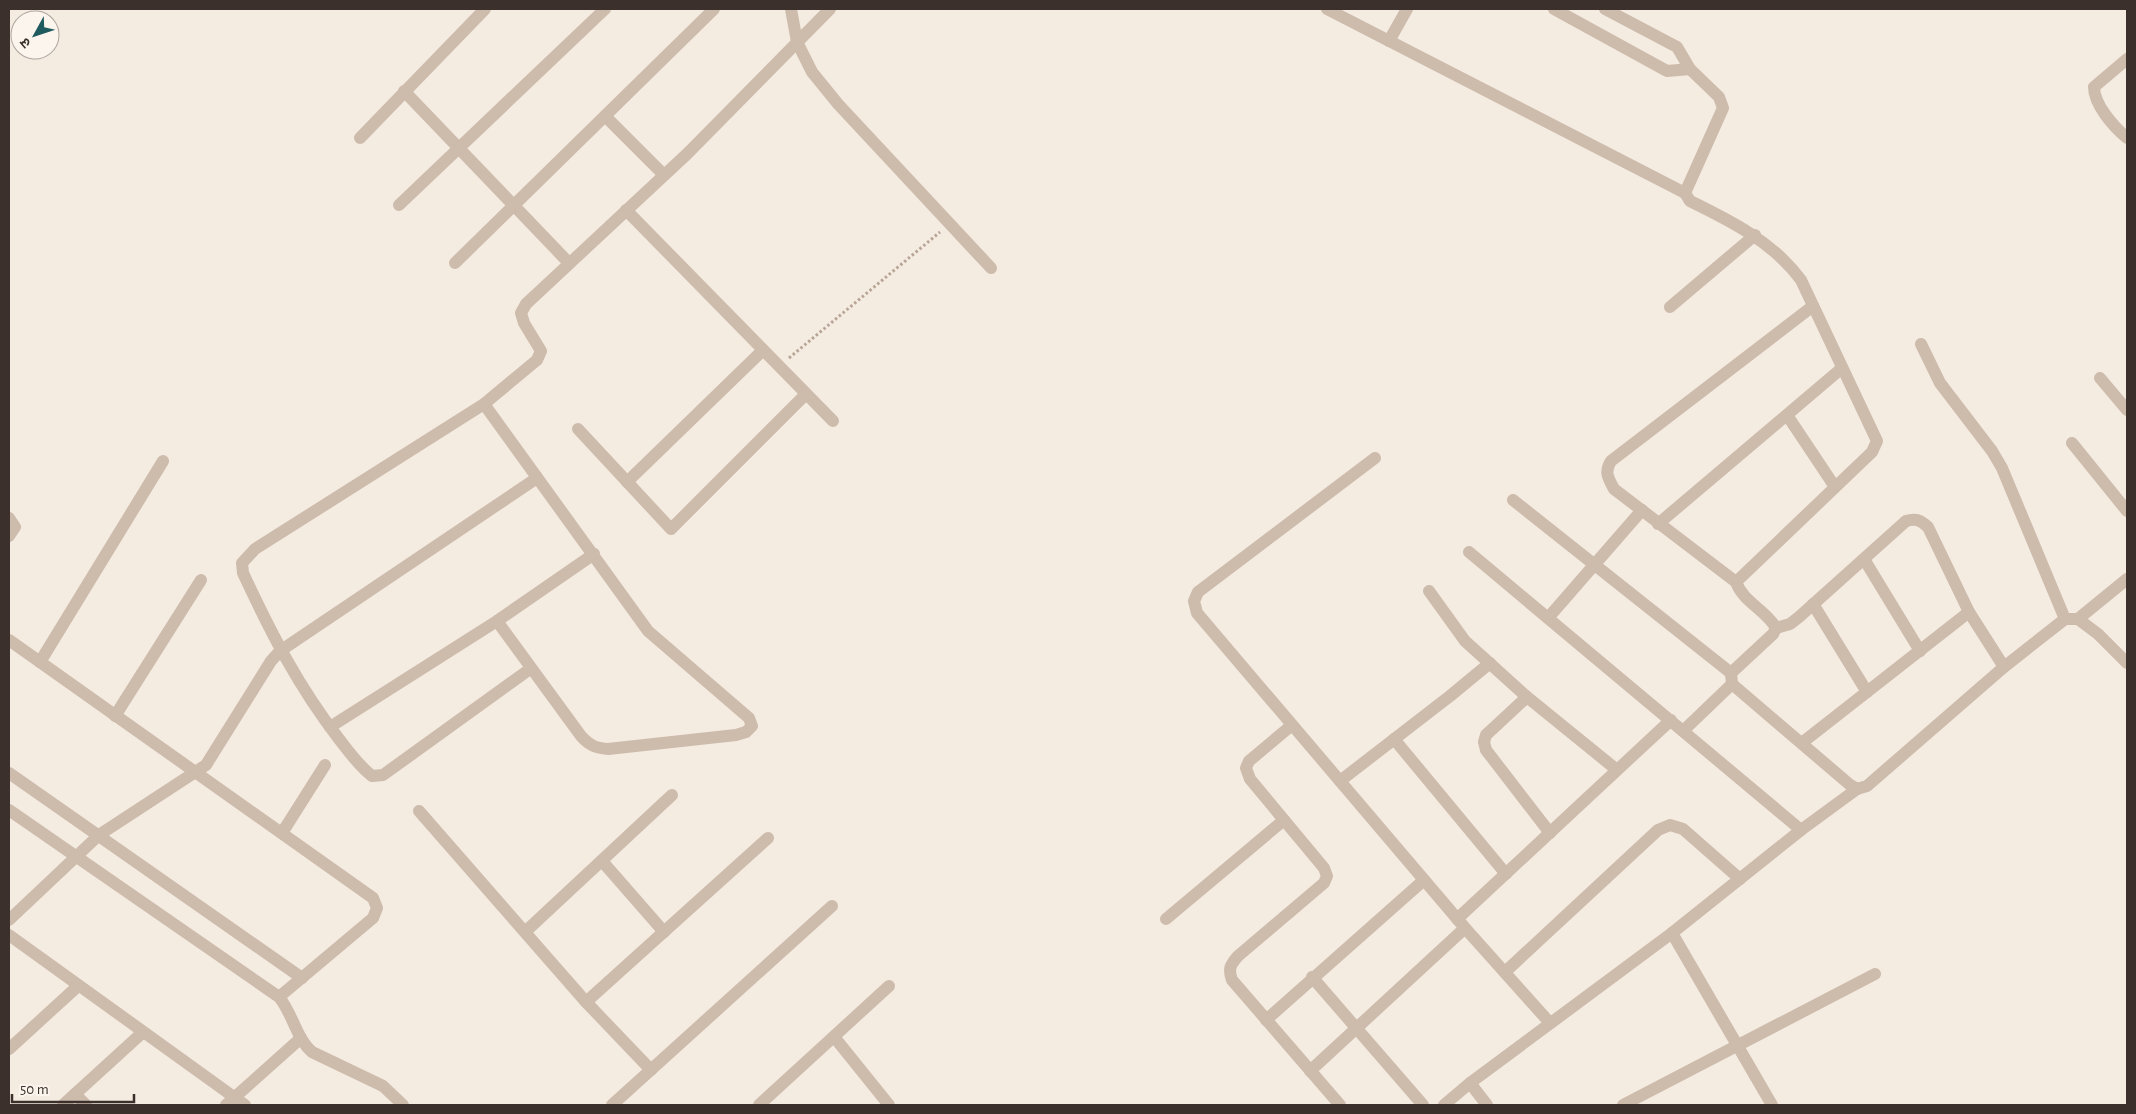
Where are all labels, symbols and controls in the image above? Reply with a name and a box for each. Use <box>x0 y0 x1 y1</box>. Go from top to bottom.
north arrow <box>10 10 60 60</box>
text: उ <box>17 34 34 50</box>
scale bar <box>12 1072 135 1104</box>
text: 50 m <box>20 1082 49 1097</box>

